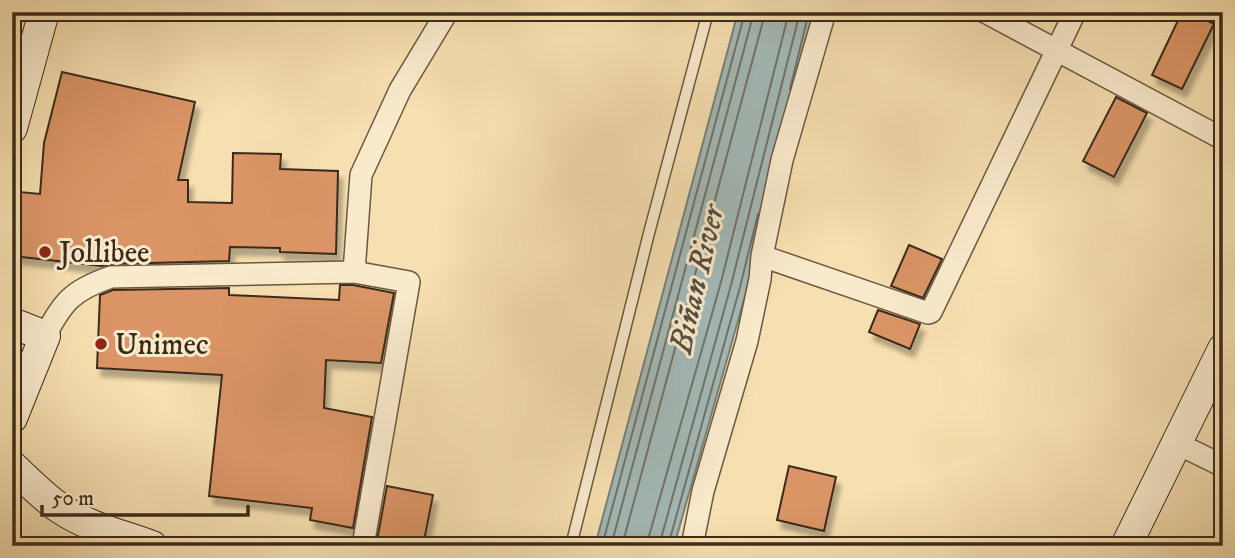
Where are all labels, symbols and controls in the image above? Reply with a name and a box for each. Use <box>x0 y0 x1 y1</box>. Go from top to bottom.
water label: Biñan River <box>661 199 735 358</box>
place label: Jollibee <box>56 235 150 272</box>
marker: Jollibee <box>37 244 53 260</box>
place label: Unimec <box>115 327 209 364</box>
marker: Unimec <box>93 336 109 352</box>
scale bar <box>42 474 248 518</box>
text: 50 m <box>52 486 94 512</box>

